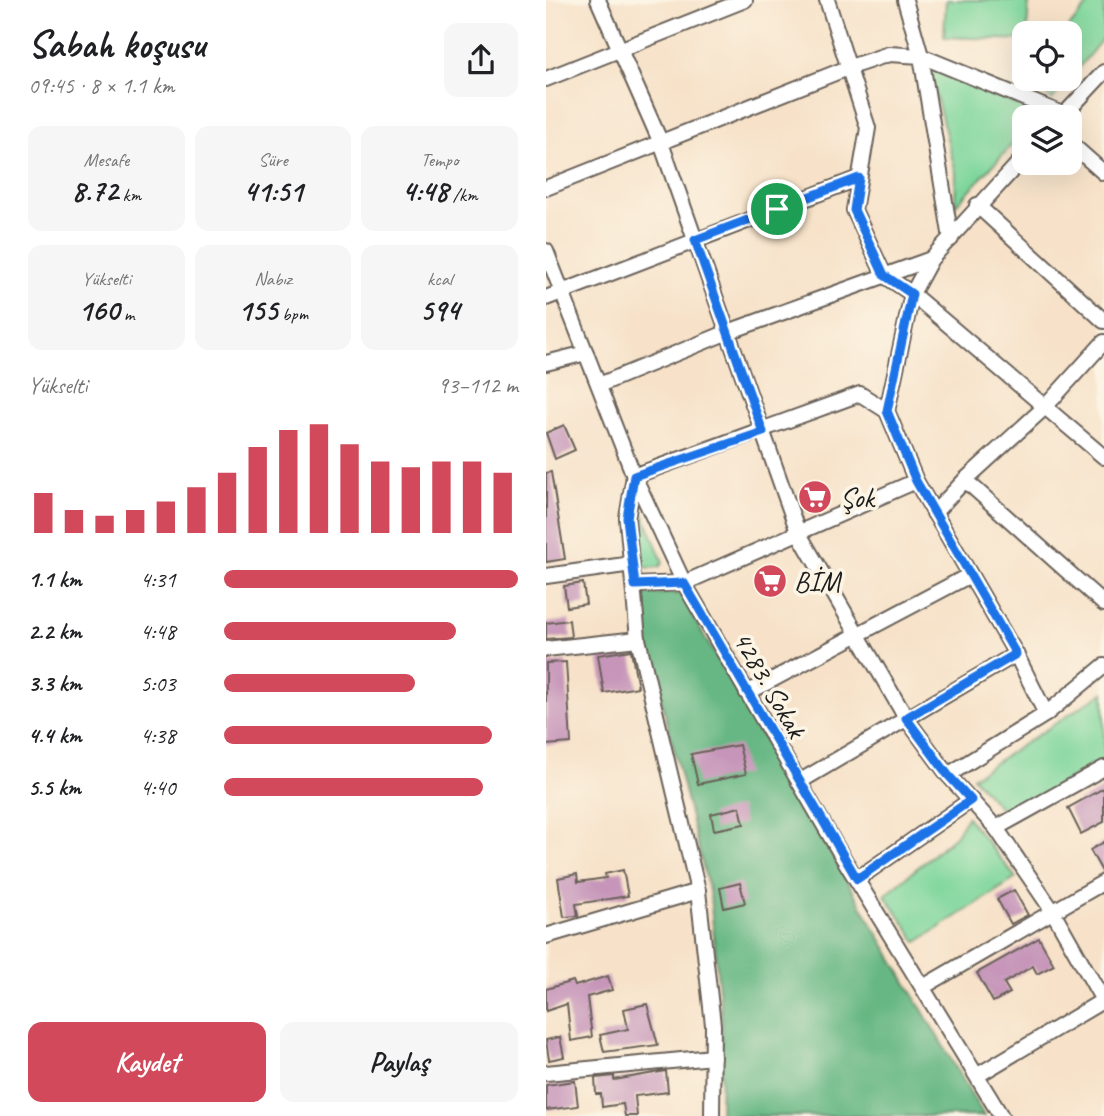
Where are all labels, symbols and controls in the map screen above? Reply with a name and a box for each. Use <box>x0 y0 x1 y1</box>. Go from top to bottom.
text: Sabah koşusu <box>28 21 205 68</box>
map controls <box>1012 21 1082 175</box>
button: locate <box>1012 21 1082 91</box>
button: share <box>444 23 518 97</box>
text: 09:45 · 8 × 1.1 km <box>28 71 174 100</box>
button: layers <box>1012 105 1082 175</box>
text: Mesafe <box>83 148 129 172</box>
text: Süre <box>258 148 288 172</box>
text: Tempo <box>421 148 459 172</box>
text: 8.72 <box>72 172 118 210</box>
text: 41:51 <box>243 172 303 210</box>
text: 4:48 <box>402 172 448 210</box>
pin <box>747 179 807 239</box>
text: km <box>118 183 141 207</box>
text: /km <box>448 183 478 207</box>
icon: arrive <box>758 190 796 228</box>
text: Yükselti <box>82 267 131 291</box>
text: Nabız <box>254 267 292 291</box>
text: kcal <box>427 267 452 291</box>
text: 160 <box>78 291 119 329</box>
text: 155 <box>238 291 277 329</box>
text: 594 <box>420 291 460 329</box>
text: m <box>119 302 135 326</box>
text: bpm <box>277 302 308 326</box>
text: Yükselti <box>28 371 88 400</box>
text: 93–112 m <box>438 371 518 400</box>
supermarket icon: Şok <box>796 478 834 516</box>
place label: Şok <box>840 480 876 515</box>
supermarket icon: BİM <box>751 562 789 600</box>
place label: BİM <box>794 564 843 599</box>
text: 1.1 km <box>28 565 82 594</box>
text: 4:31 <box>140 565 176 594</box>
text: 2.2 km <box>28 617 82 646</box>
text: 4:48 <box>140 617 176 646</box>
street label: 4283. Sokak <box>725 625 815 745</box>
text: 3.3 km <box>28 669 82 698</box>
text: 5:03 <box>140 669 176 698</box>
text: 4.4 km <box>28 721 82 750</box>
text: 4:38 <box>140 721 176 750</box>
text: 5.5 km <box>28 773 81 802</box>
text: 4:40 <box>140 773 176 802</box>
button: Kaydet <box>28 1022 266 1102</box>
button: Paylaş <box>280 1022 518 1102</box>

